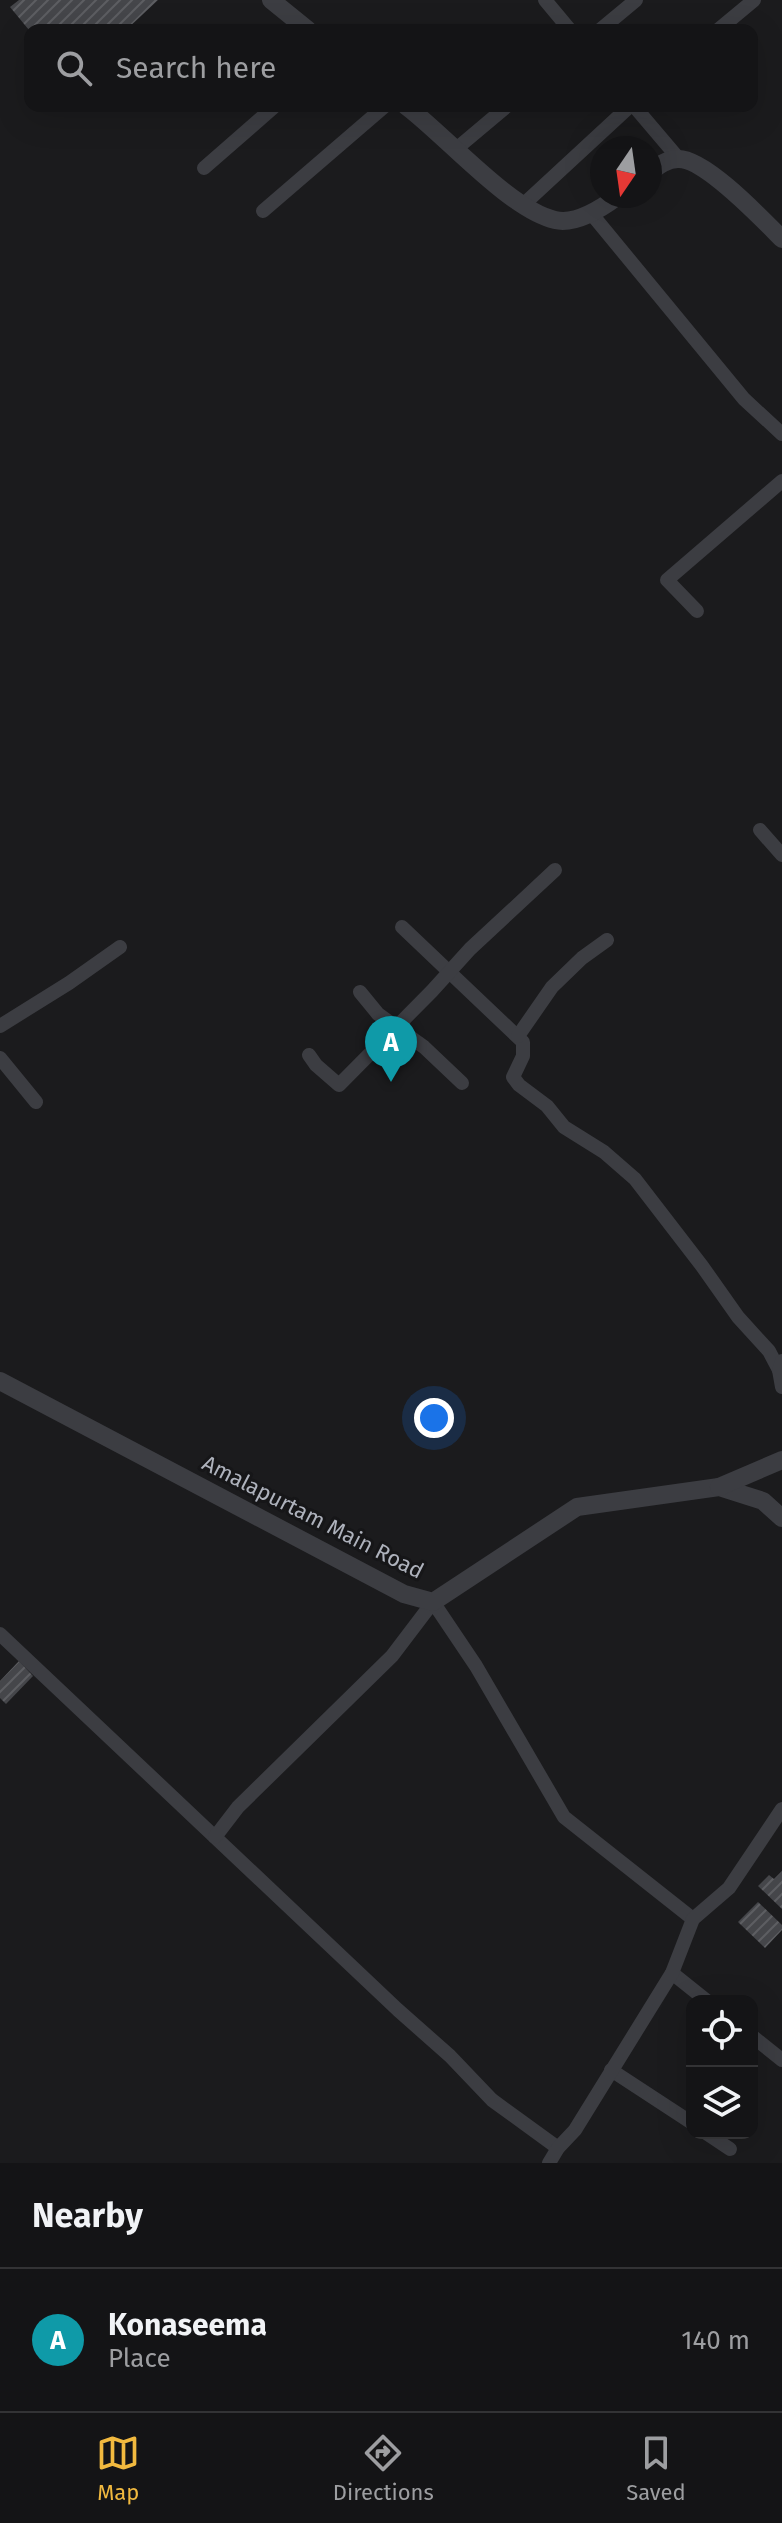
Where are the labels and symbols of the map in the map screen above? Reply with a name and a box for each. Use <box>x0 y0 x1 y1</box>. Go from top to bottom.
north arrow <box>590 136 662 208</box>
pin: A <box>365 1016 417 1082</box>
your location <box>414 1398 454 1438</box>
street label: Amalapurtam Main Road <box>198 1449 428 1585</box>

